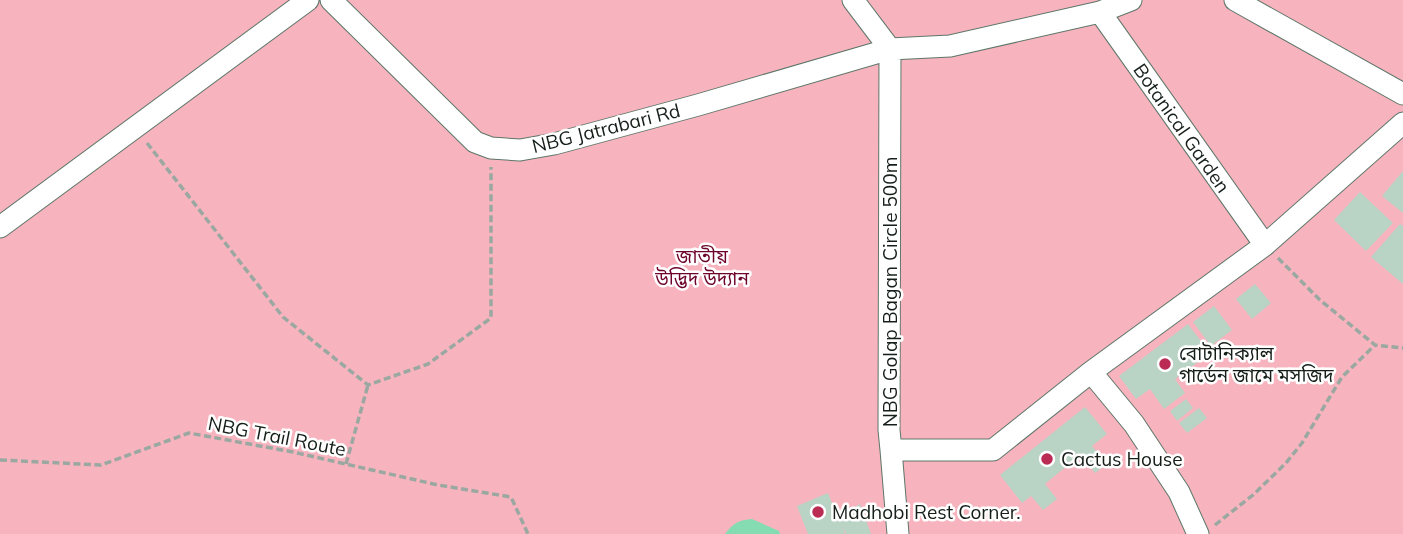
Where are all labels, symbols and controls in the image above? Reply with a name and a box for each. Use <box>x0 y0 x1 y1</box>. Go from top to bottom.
street label: Botanical Garden <box>1128 59 1236 197</box>
street label: NBG Jatrabari Rd <box>529 98 683 158</box>
street label: NBG Golap Bagan Circle 500m <box>878 157 902 427</box>
park label: জাতীয় উদ্ভিদ উদ্যান <box>654 244 749 290</box>
place label: বোটানিক্যাল গার্ডেন জামে মসজিদ <box>1179 341 1334 387</box>
marker: বোটানিক্যাল গার্ডেন জামে মসজিদ <box>1157 356 1173 372</box>
street label: NBG Trail Route <box>206 411 348 461</box>
place label: Cactus House <box>1061 447 1183 471</box>
marker: Cactus House <box>1039 451 1055 467</box>
place label: Madhobi Rest Corner. <box>832 500 1021 524</box>
marker: Madhobi Rest Corner. <box>810 504 826 520</box>

